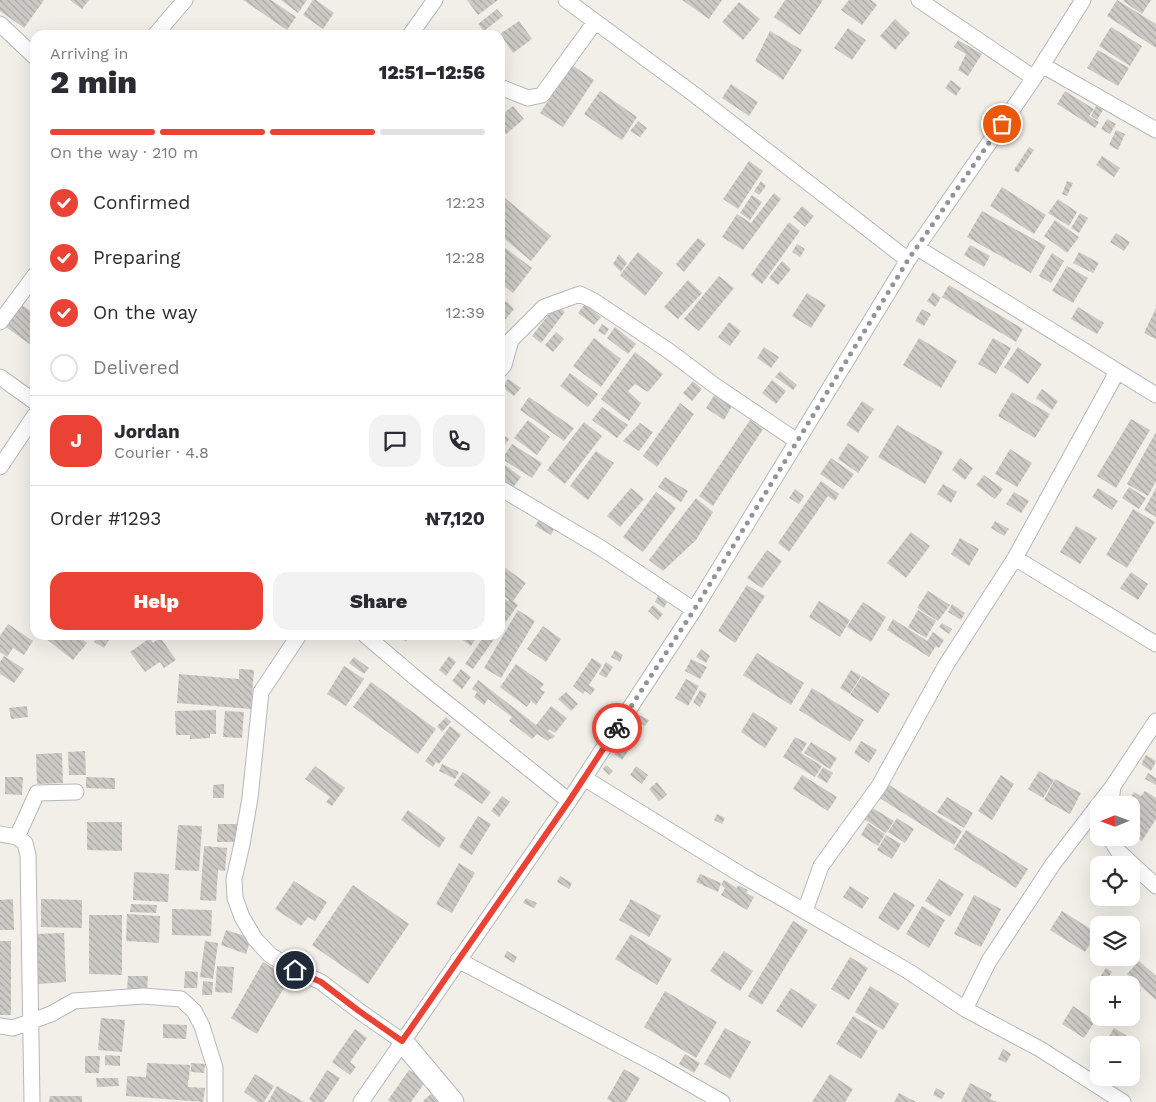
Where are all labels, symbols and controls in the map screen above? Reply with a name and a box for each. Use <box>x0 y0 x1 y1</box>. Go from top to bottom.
text: Arriving in <box>50 44 128 63</box>
text: 12:51–12:56 <box>379 61 485 84</box>
text: 2 min <box>50 63 137 101</box>
pin <box>981 103 1023 145</box>
icon: bag <box>988 110 1016 138</box>
text: On the way · 210 m <box>50 143 198 162</box>
icon: check <box>50 189 78 217</box>
text: Confirmed <box>93 191 190 214</box>
text: 12:23 <box>446 193 485 212</box>
icon: check <box>50 244 78 272</box>
text: Preparing <box>93 246 180 269</box>
text: 12:28 <box>446 248 485 267</box>
icon: check <box>50 299 78 327</box>
text: On the way <box>93 301 197 324</box>
text: 12:39 <box>445 303 485 322</box>
text: Delivered <box>93 356 180 379</box>
button: chat <box>369 415 421 467</box>
button: phone <box>433 415 485 467</box>
text: Jordan <box>114 420 180 443</box>
text: J <box>70 429 82 452</box>
text: Courier · 4.8 <box>114 443 209 462</box>
text: Order #1293 <box>50 507 161 530</box>
text: ₦7,120 <box>425 507 485 530</box>
button: Help <box>50 572 263 630</box>
button: Share <box>273 572 485 630</box>
courier <box>592 703 642 753</box>
icon: bike <box>603 714 631 742</box>
north arrow <box>1090 796 1140 846</box>
map controls <box>1090 796 1140 1086</box>
button: locate <box>1090 856 1140 906</box>
button: layers <box>1090 916 1140 966</box>
pin <box>274 949 316 991</box>
icon: home <box>281 956 309 984</box>
button: + <box>1090 976 1140 1026</box>
button: − <box>1090 1036 1140 1086</box>

